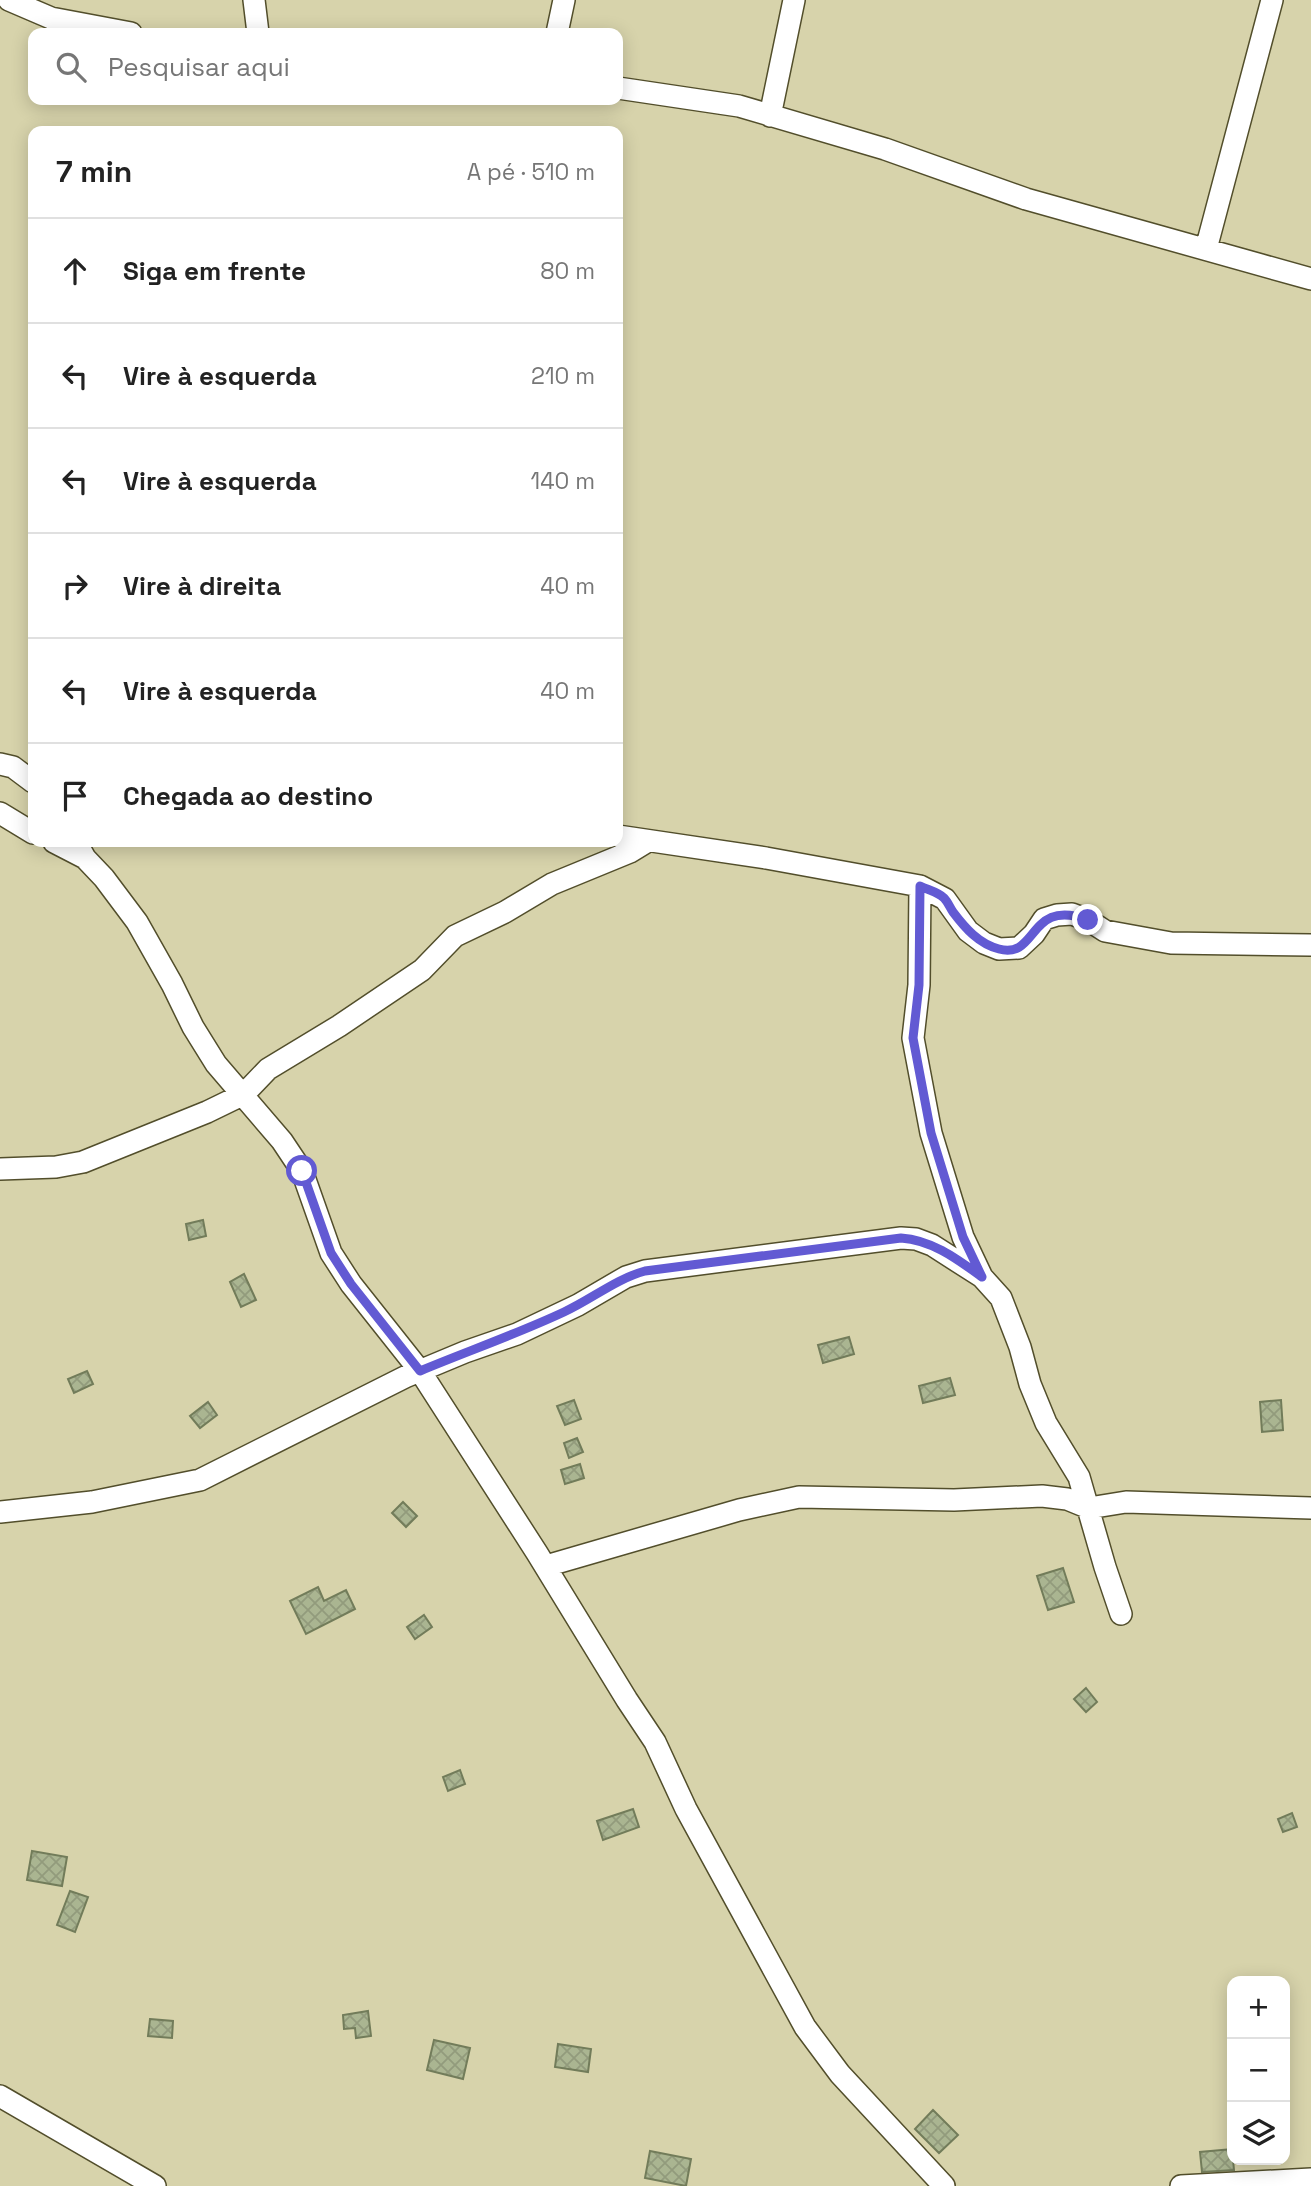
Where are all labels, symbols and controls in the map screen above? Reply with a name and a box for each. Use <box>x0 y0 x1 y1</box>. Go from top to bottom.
search box <box>28 28 623 105</box>
icon: search <box>52 48 90 86</box>
text: Pesquisar aqui <box>108 50 290 84</box>
text: 7 min <box>56 152 132 191</box>
text: A pé · 510 m <box>467 157 595 187</box>
icon: ahead <box>56 252 94 290</box>
text: Siga em frente <box>123 254 306 288</box>
text: 80 m <box>540 256 595 286</box>
icon: left <box>56 357 94 395</box>
text: Vire à esquerda <box>123 359 317 393</box>
text: 210 m <box>531 361 595 391</box>
icon: left <box>56 462 94 500</box>
text: Vire à esquerda <box>123 464 317 498</box>
text: 140 m <box>531 466 595 496</box>
icon: right <box>56 567 94 605</box>
text: Vire à direita <box>123 569 281 603</box>
text: 40 m <box>540 571 595 601</box>
icon: left <box>56 672 94 710</box>
text: Vire à esquerda <box>123 674 317 708</box>
text: 40 m <box>540 676 595 706</box>
icon: arrive <box>56 777 94 815</box>
text: Chegada ao destino <box>123 779 373 813</box>
route end <box>1072 904 1103 935</box>
route start <box>286 1155 317 1186</box>
map controls <box>1227 1976 1290 2165</box>
button: + <box>1227 1976 1290 2039</box>
button: − <box>1227 2039 1290 2102</box>
button: layers <box>1227 2102 1290 2165</box>

